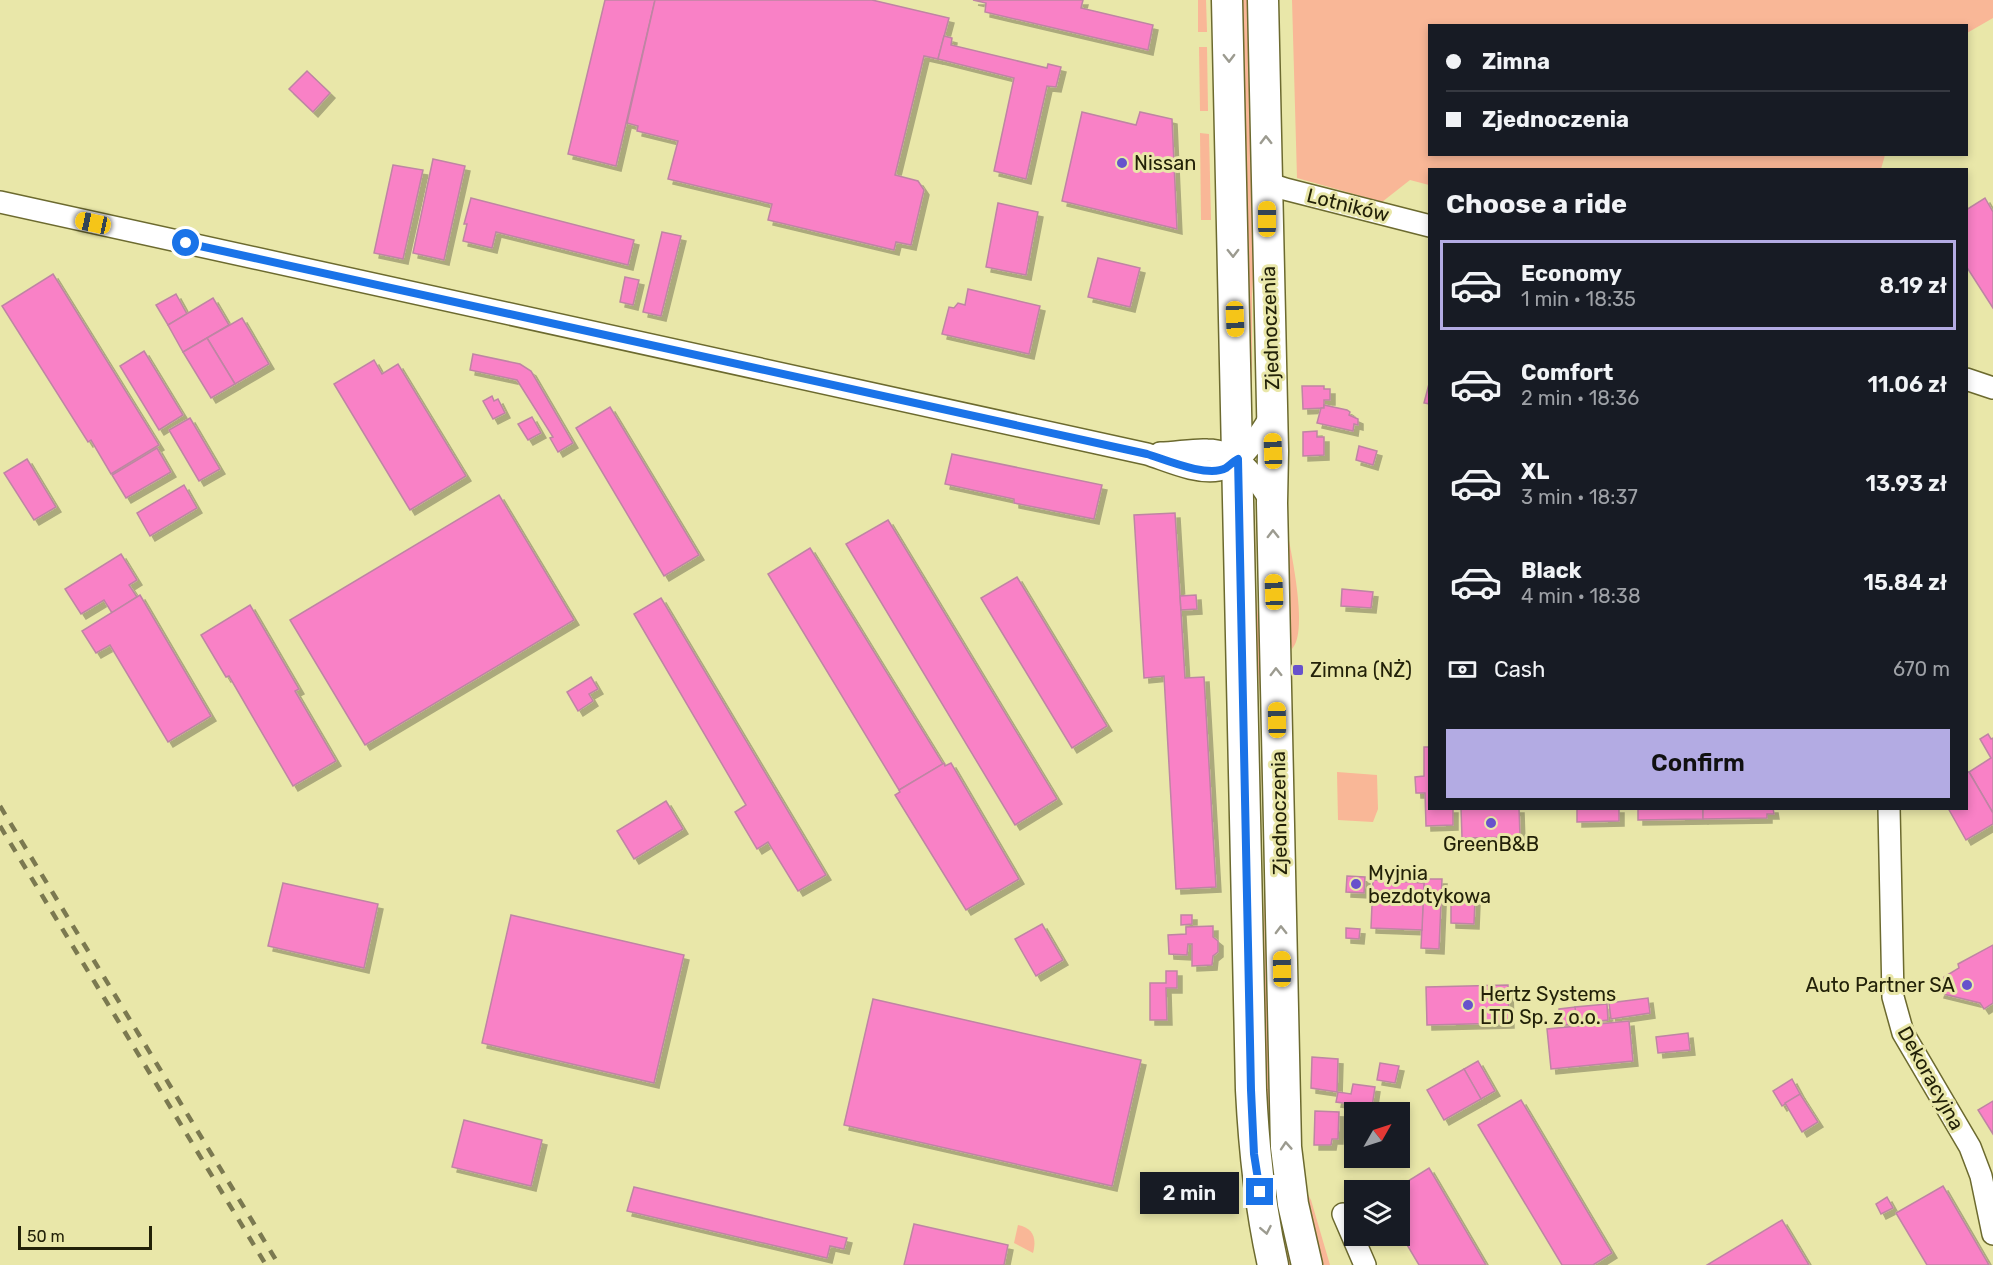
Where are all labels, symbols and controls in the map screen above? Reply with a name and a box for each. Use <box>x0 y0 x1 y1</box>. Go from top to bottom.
text: Zimna <box>1482 48 1550 75</box>
one-way arrow <box>1222 54 1235 63</box>
text: Zjednoczenia <box>1482 106 1629 133</box>
one-way arrow <box>1260 136 1272 145</box>
place label: Nissan <box>1134 151 1196 175</box>
marker: Nissan <box>1115 156 1129 170</box>
street label: Lotników <box>1304 183 1392 227</box>
text: Choose a ride <box>1446 188 1627 220</box>
car <box>1258 201 1276 237</box>
car <box>74 210 112 236</box>
route start <box>172 229 199 256</box>
one-way arrow <box>1227 249 1239 258</box>
icon: car <box>1449 258 1503 312</box>
text: Economy <box>1521 260 1622 287</box>
street label: Zjednoczenia <box>1256 266 1284 390</box>
text: 8.19 zł <box>1880 272 1947 299</box>
text: 1 min · 18:35 <box>1521 287 1636 311</box>
car <box>1225 301 1245 337</box>
icon: car <box>1449 357 1503 411</box>
text: Comfort <box>1521 359 1613 386</box>
text: 11.06 zł <box>1867 371 1947 398</box>
text: 2 min · 18:36 <box>1521 386 1639 410</box>
car <box>1263 433 1283 469</box>
icon: car <box>1449 456 1503 510</box>
text: XL <box>1521 458 1549 485</box>
text: 13.93 zł <box>1865 470 1947 497</box>
text: 3 min · 18:37 <box>1521 485 1638 509</box>
one-way arrow <box>1267 529 1279 538</box>
icon: car <box>1449 555 1503 609</box>
text: Black <box>1521 557 1582 584</box>
text: 15.84 zł <box>1863 569 1947 596</box>
car <box>1264 574 1284 610</box>
text: 4 min · 18:38 <box>1521 584 1641 608</box>
icon: cash <box>1446 653 1479 686</box>
text: Cash <box>1494 656 1545 683</box>
text: 670 m <box>1893 657 1950 681</box>
place label: Zimna (NŻ) <box>1310 658 1412 682</box>
marker: Zimna (NŻ) <box>1291 663 1305 677</box>
one-way arrow <box>1270 667 1282 676</box>
car <box>1268 702 1286 738</box>
button: Confirm <box>1446 729 1950 798</box>
street label: Zjednoczenia <box>1266 751 1292 875</box>
marker: GreenB&B <box>1484 816 1498 830</box>
place label: GreenB&B <box>1443 832 1539 856</box>
place label: Myjnia bezdotykowa <box>1368 861 1491 908</box>
marker: Myjnia bezdotykowa <box>1349 877 1363 891</box>
one-way arrow <box>1275 925 1287 934</box>
car <box>1273 951 1291 987</box>
place label: Auto Partner SA <box>1805 973 1955 997</box>
marker: Auto Partner SA <box>1960 978 1974 992</box>
place label: Hertz Systems LTD Sp. z o.o. <box>1480 982 1616 1029</box>
marker: Hertz Systems LTD Sp. z o.o. <box>1461 998 1475 1012</box>
street label: Dekoracyjna <box>1893 1022 1969 1134</box>
north arrow <box>1344 1102 1410 1168</box>
map controls <box>1344 1102 1410 1246</box>
one-way arrow <box>1280 1141 1293 1150</box>
callout: 2 min <box>1140 1171 1239 1213</box>
route end <box>1246 1178 1273 1205</box>
button: layers <box>1344 1180 1410 1246</box>
text: 2 min <box>1163 1181 1216 1205</box>
scale bar <box>18 1223 152 1250</box>
one-way arrow <box>1259 1225 1272 1235</box>
text: 50 m <box>27 1227 65 1246</box>

